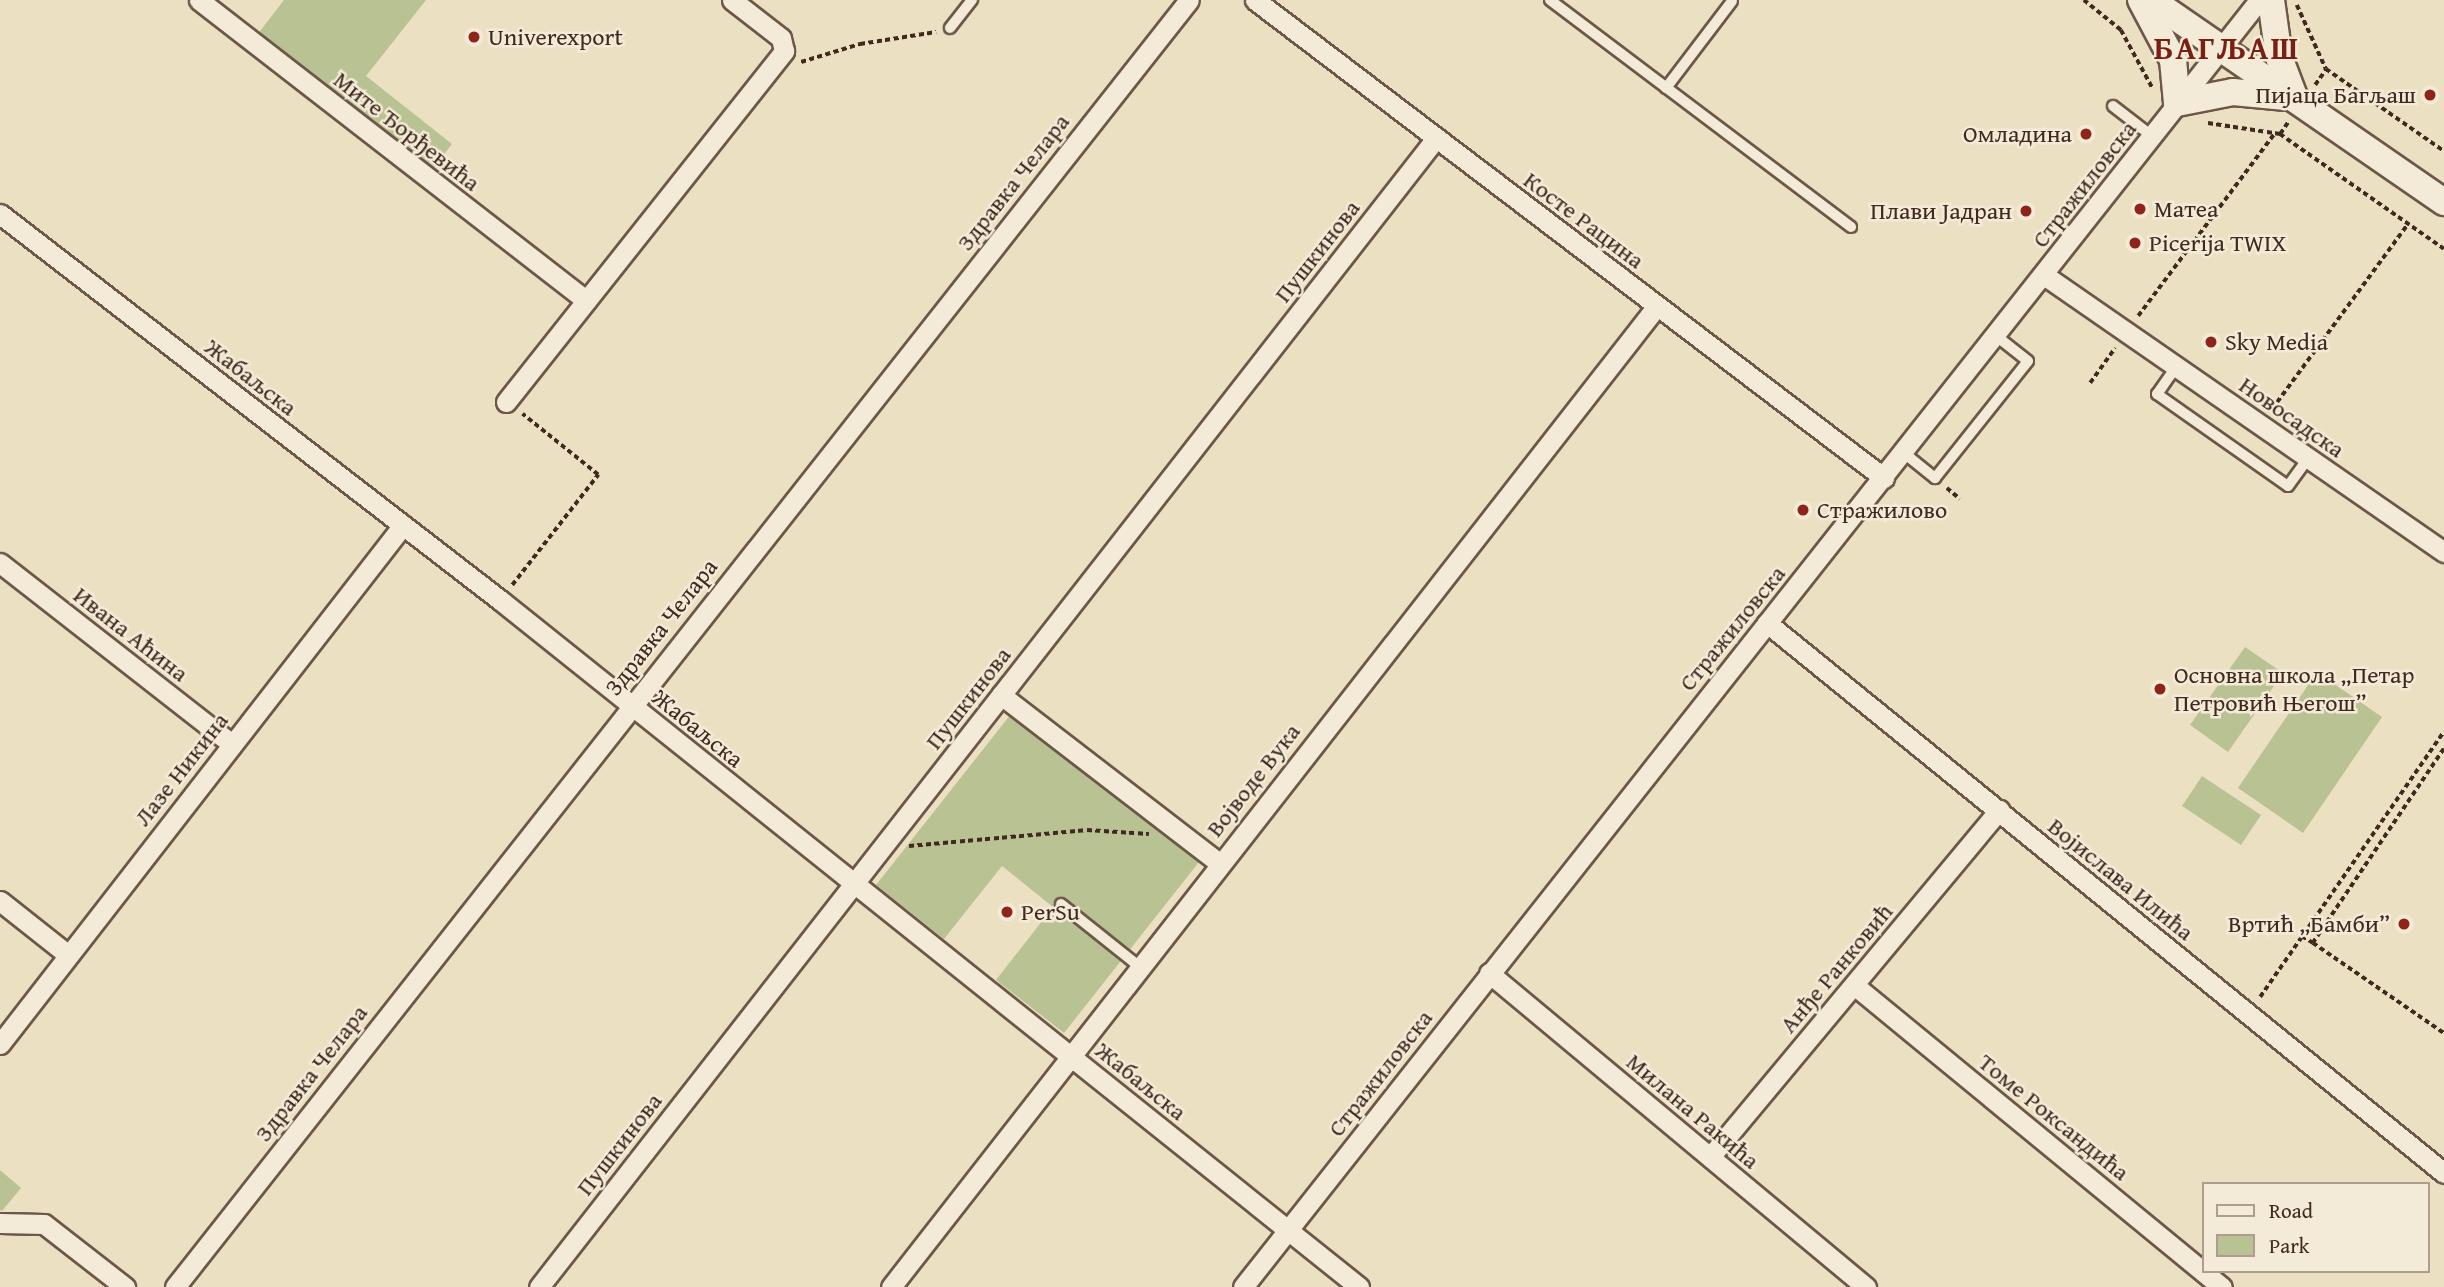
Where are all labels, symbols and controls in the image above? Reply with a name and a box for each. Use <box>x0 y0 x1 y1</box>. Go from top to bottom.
place label: Univerexport <box>488 23 623 51</box>
marker: Univerexport <box>466 29 482 45</box>
district label: БАГЉАШ <box>2155 29 2300 67</box>
street label: Мите Ђорђевића <box>328 65 486 197</box>
place label: Пијаца Багљаш <box>2256 81 2416 109</box>
marker: Пијаца Багљаш <box>2422 87 2438 103</box>
street label: Здравка Челара <box>951 108 1075 256</box>
street label: Стражиловска <box>2026 115 2142 253</box>
place label: Омладина <box>1963 120 2072 148</box>
marker: Омладина <box>2078 126 2094 142</box>
street label: Косте Рацина <box>1518 165 1650 275</box>
street label: Пушкинова <box>1268 194 1366 308</box>
place label: Матеа <box>2154 195 2219 223</box>
place label: Плави Јадран <box>1870 197 2012 225</box>
marker: Матеа <box>2132 201 2148 217</box>
marker: Плави Јадран <box>2018 203 2034 219</box>
place label: Picerija TWIX <box>2149 229 2286 257</box>
marker: Picerija TWIX <box>2127 235 2143 251</box>
place label: Sky Media <box>2225 328 2328 356</box>
street label: Жабаљска <box>199 332 303 422</box>
marker: Sky Media <box>2203 334 2219 350</box>
street label: Новосадска <box>2234 370 2350 464</box>
place label: Стражилово <box>1817 496 1947 524</box>
marker: Стражилово <box>1795 502 1811 518</box>
street label: Здравка Челара <box>599 553 723 701</box>
street label: Стражиловска <box>1673 560 1791 696</box>
street label: Ивана Аћина <box>68 580 194 688</box>
street label: Пушкинова <box>919 641 1017 755</box>
place label: Основна школа „Петар Петровић Његош” <box>2174 661 2414 717</box>
marker: Основна школа „Петар Петровић Његош” <box>2152 681 2168 697</box>
street label: Жабаљска <box>647 683 749 773</box>
street label: Лазе Никина <box>128 707 234 831</box>
street label: Војводе Вука <box>1200 718 1306 842</box>
street label: Војислава Илића <box>2042 812 2200 946</box>
street label: Анђе Ранковић <box>1773 897 1899 1039</box>
place label: PerSu <box>1021 898 1080 926</box>
marker: PerSu <box>999 904 1015 920</box>
place label: Вртић „Бамби” <box>2228 910 2390 938</box>
marker: Вртић „Бамби” <box>2396 916 2412 932</box>
street label: Здравка Челара <box>249 999 373 1147</box>
street label: Стражиловска <box>1322 1004 1438 1142</box>
street label: Жабаљска <box>1090 1036 1192 1126</box>
street label: Милана Ракића <box>1621 1047 1765 1175</box>
street label: Томе Роксандића <box>1973 1047 2135 1187</box>
street label: Пушкинова <box>570 1087 668 1201</box>
legend <box>2202 1182 2430 1273</box>
text: Road <box>2269 1195 2313 1226</box>
text: Park <box>2269 1230 2310 1261</box>

